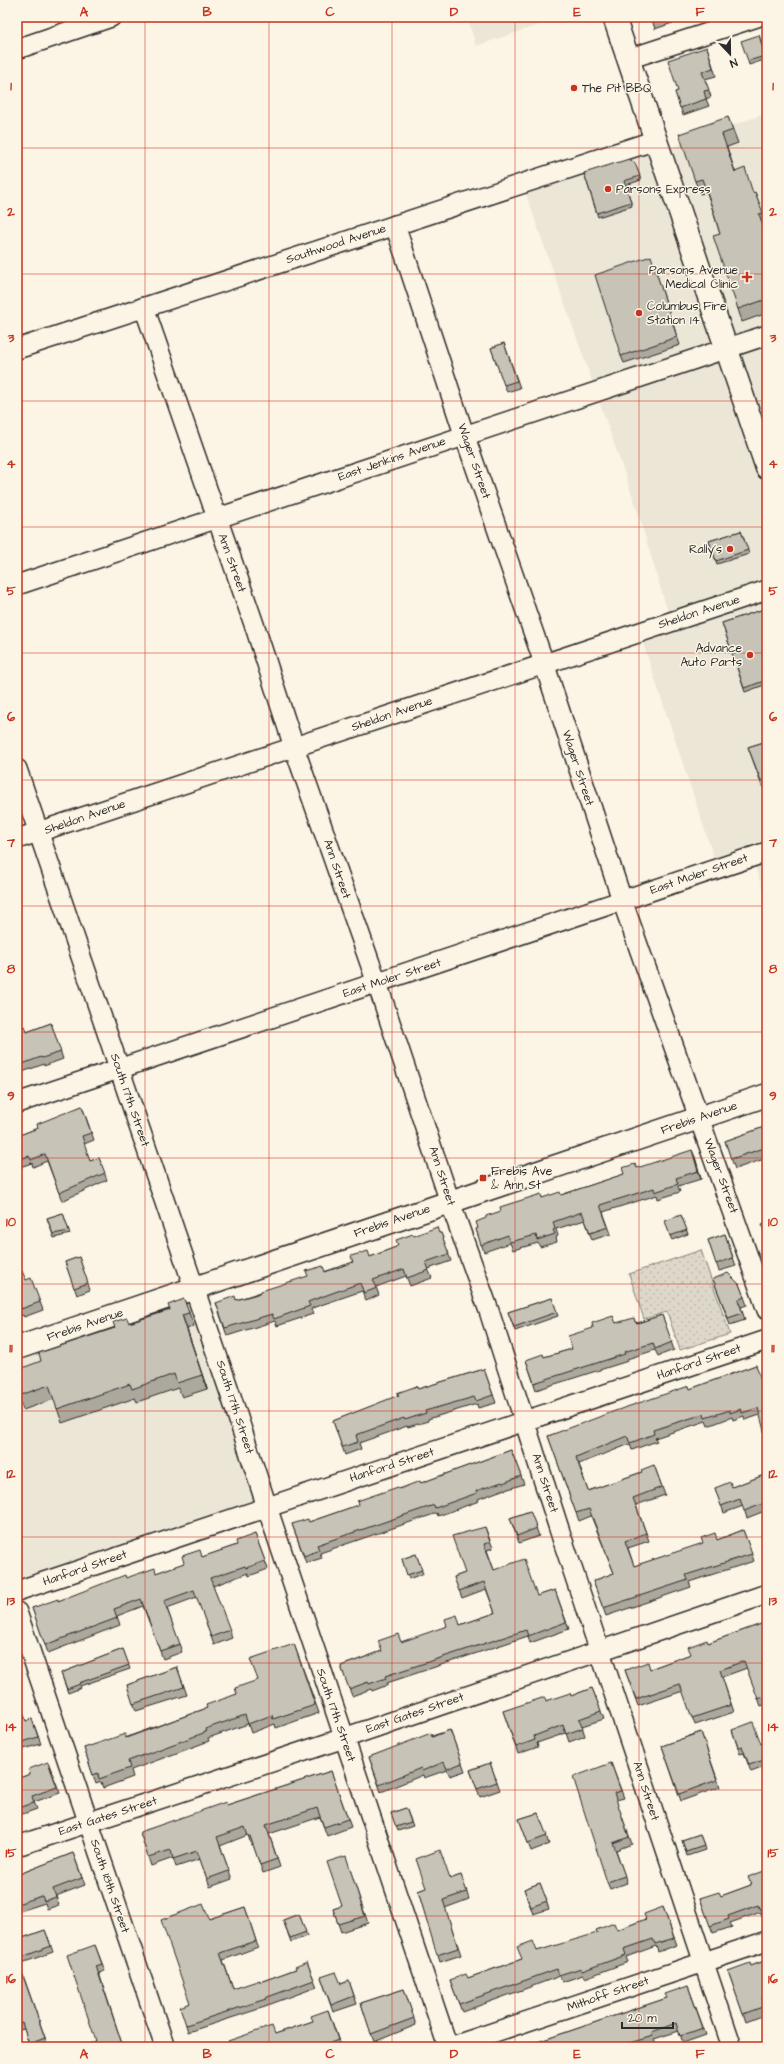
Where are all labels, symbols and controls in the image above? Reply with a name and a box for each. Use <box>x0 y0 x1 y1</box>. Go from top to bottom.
text: A <box>80 3 89 21</box>
text: B <box>202 3 212 21</box>
text: C <box>325 3 335 21</box>
text: D <box>450 3 459 21</box>
text: E <box>573 3 581 21</box>
text: F <box>695 3 705 21</box>
north arrow <box>710 34 750 74</box>
text: N <box>727 55 740 71</box>
text: 1 <box>10 77 12 95</box>
text: 1 <box>772 77 774 95</box>
place label: The Pit BBQ <box>582 80 652 97</box>
marker: The Pit BBQ <box>569 83 579 93</box>
place label: Parsons Express <box>616 181 711 198</box>
marker: Parsons Express <box>603 184 613 194</box>
text: 2 <box>6 203 15 221</box>
text: 2 <box>768 203 777 221</box>
street label: Southwood Avenue <box>284 220 389 268</box>
place label: Parsons Avenue Medical Clinic <box>649 262 739 293</box>
marker: Parsons Avenue Medical Clinic <box>741 271 753 283</box>
place label: Columbus Fire Station 14 <box>647 298 727 329</box>
marker: Columbus Fire Station 14 <box>634 308 644 318</box>
text: 3 <box>7 329 15 347</box>
text: 3 <box>769 329 777 347</box>
street label: Wager Street <box>452 421 495 501</box>
street label: East Jenkins Avenue <box>336 432 449 485</box>
text: 4 <box>7 455 16 473</box>
text: 4 <box>769 455 778 473</box>
street label: Ann Street <box>213 531 251 595</box>
place label: Rally's <box>689 541 722 559</box>
marker: Rally's <box>725 544 735 554</box>
text: 5 <box>6 582 16 600</box>
text: 5 <box>768 582 778 600</box>
street label: Sheldon Avenue <box>656 591 742 633</box>
place label: Advance Auto Parts <box>681 640 742 671</box>
marker: Advance Auto Parts <box>745 650 755 660</box>
street label: Sheldon Avenue <box>349 692 435 736</box>
text: 6 <box>7 708 16 726</box>
text: 6 <box>769 708 778 726</box>
street label: Wager Street <box>557 728 598 808</box>
street label: Sheldon Avenue <box>42 795 128 839</box>
text: 7 <box>6 834 16 852</box>
text: 7 <box>768 834 778 852</box>
street label: Ann Street <box>319 837 355 901</box>
street label: East Moler Street <box>648 849 750 899</box>
street label: East Moler Street <box>341 954 443 1002</box>
text: 8 <box>7 960 16 978</box>
text: 8 <box>769 960 778 978</box>
street label: South 17th Street <box>106 1051 154 1149</box>
text: 9 <box>7 1087 15 1105</box>
text: 9 <box>769 1087 777 1105</box>
street label: Frebis Avenue <box>659 1097 740 1139</box>
street label: Wager Street <box>699 1136 742 1216</box>
street label: Ann Street <box>424 1144 460 1208</box>
place label: Frebis Ave & Ann St <box>491 1163 553 1194</box>
marker: Frebis Ave & Ann St <box>478 1173 488 1183</box>
street label: Frebis Avenue <box>352 1200 433 1242</box>
text: 10 <box>6 1213 17 1231</box>
text: 10 <box>768 1213 779 1231</box>
street label: Frebis Avenue <box>45 1304 126 1346</box>
text: 11 <box>9 1339 13 1357</box>
text: 11 <box>771 1339 775 1357</box>
street label: Hanford Street <box>655 1340 743 1384</box>
street label: South 17th Street <box>212 1358 258 1456</box>
street label: Hanford Street <box>348 1443 437 1487</box>
street label: Ann Street <box>527 1451 563 1515</box>
text: 12 <box>6 1465 16 1483</box>
text: 12 <box>768 1465 778 1483</box>
street label: Hanford Street <box>41 1546 129 1590</box>
text: 13 <box>7 1592 16 1610</box>
text: 13 <box>769 1592 778 1610</box>
street label: South 17th Street <box>312 1666 360 1764</box>
street label: East Gates Street <box>364 1688 466 1738</box>
text: 14 <box>6 1718 16 1736</box>
text: 14 <box>768 1718 778 1736</box>
street label: Ann Street <box>628 1759 664 1823</box>
street label: East Gates Street <box>57 1792 160 1840</box>
street label: South 18th Street <box>86 1837 134 1935</box>
text: 15 <box>6 1844 17 1862</box>
text: 15 <box>768 1844 779 1862</box>
text: 16 <box>6 1970 17 1988</box>
text: 16 <box>768 1970 779 1988</box>
street label: Mithoff Street <box>565 1972 651 2016</box>
scale bar <box>622 2004 673 2030</box>
text: 20 m <box>628 2010 657 2027</box>
text: A <box>80 2045 89 2063</box>
text: B <box>202 2045 212 2063</box>
text: C <box>325 2045 335 2063</box>
text: D <box>450 2045 459 2063</box>
text: E <box>573 2045 581 2063</box>
text: F <box>695 2045 705 2063</box>

